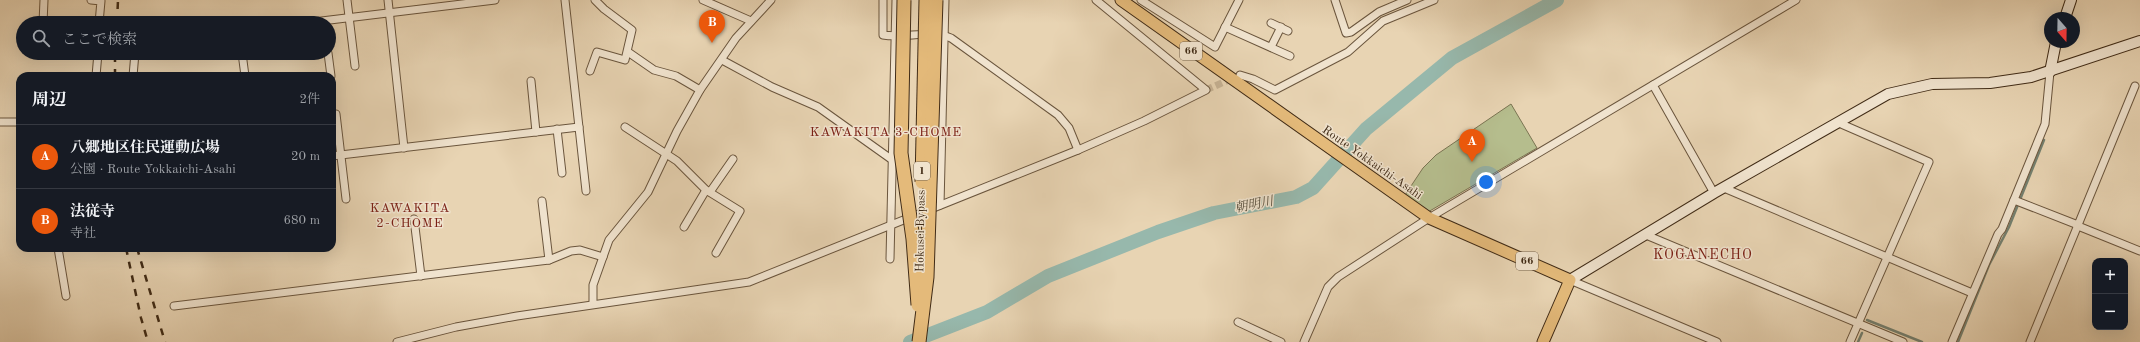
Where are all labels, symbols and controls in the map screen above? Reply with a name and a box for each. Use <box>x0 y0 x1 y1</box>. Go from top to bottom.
pin: B <box>699 10 725 43</box>
north arrow <box>2044 12 2080 48</box>
search box <box>16 16 336 60</box>
icon: search <box>30 27 52 49</box>
text: ここで検索 <box>62 33 137 48</box>
road number: 66 <box>1180 42 1202 60</box>
text: 周辺 <box>32 92 66 109</box>
text: 2件 <box>299 93 320 106</box>
street label: Route Yokkaichi-Asahi <box>1320 124 1424 202</box>
district label: KAWAKITA 3-CHOME <box>810 126 962 139</box>
pin: A <box>1459 129 1485 162</box>
text: 八郷地区住民運動広場 <box>70 141 220 156</box>
text: A <box>40 150 50 163</box>
text: 20 m <box>291 150 320 163</box>
road number: 1 <box>914 162 930 180</box>
text: 公園 · Route Yokkaichi-Asahi <box>70 163 236 176</box>
your location <box>1476 172 1496 192</box>
street label: Hokusei Bypass <box>914 190 928 272</box>
water label: 朝明川 <box>1233 194 1276 215</box>
district label: KAWAKITA 2-CHOME <box>370 202 450 230</box>
text: 法従寺 <box>70 205 115 220</box>
text: B <box>40 214 50 227</box>
text: 680 m <box>283 214 320 227</box>
text: 寺社 <box>70 227 96 240</box>
district label: KOGANECHO <box>1653 248 1753 262</box>
road number: 66 <box>1516 252 1538 270</box>
map controls <box>2092 258 2128 330</box>
button: + <box>2092 258 2128 294</box>
button: − <box>2092 294 2128 330</box>

